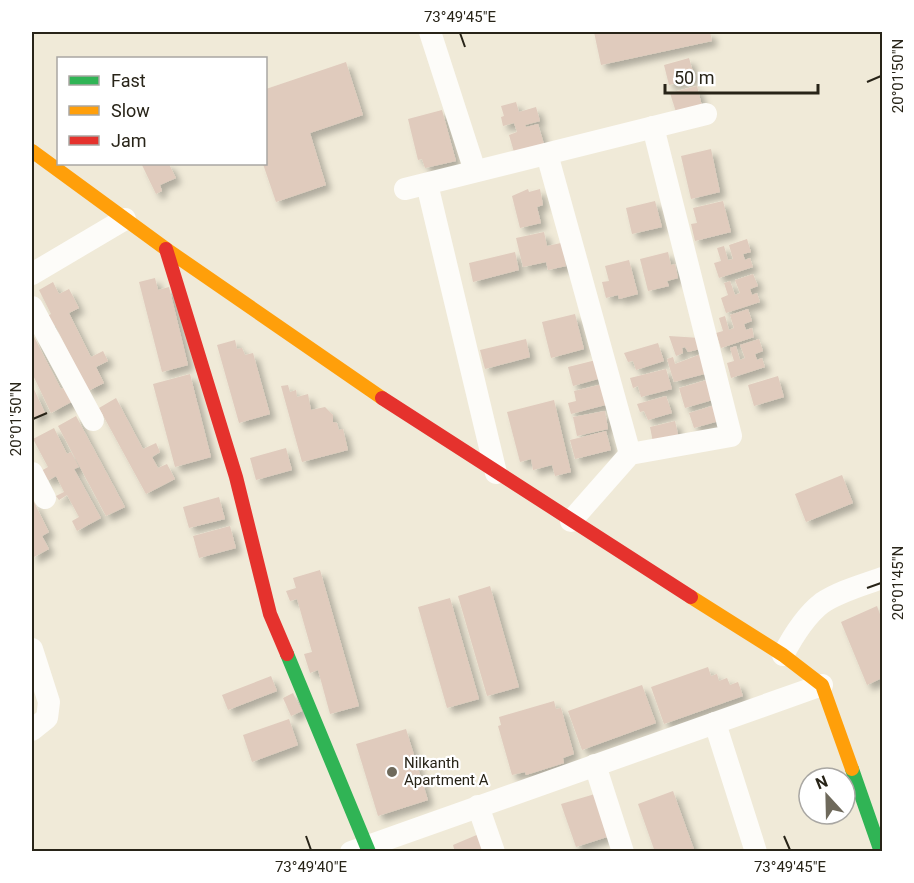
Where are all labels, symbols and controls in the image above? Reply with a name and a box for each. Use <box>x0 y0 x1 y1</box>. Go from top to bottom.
text: 73°49'45"E <box>424 8 497 26</box>
text: 20°01'50"N <box>889 39 907 113</box>
legend <box>57 57 267 165</box>
scale bar <box>665 57 818 95</box>
text: 50 m <box>674 67 714 88</box>
text: Fast <box>111 70 146 91</box>
text: Slow <box>111 100 150 121</box>
text: Jam <box>111 130 147 151</box>
text: 20°01'50"N <box>7 382 25 456</box>
text: 20°01'45"N <box>889 546 907 620</box>
place label: Nilkanth Apartment A <box>404 754 489 789</box>
marker: Nilkanth Apartment A <box>385 765 399 779</box>
north arrow <box>797 766 857 826</box>
text: N <box>813 772 830 793</box>
text: 73°49'40"E <box>275 858 348 876</box>
text: 73°49'45"E <box>754 858 827 876</box>

